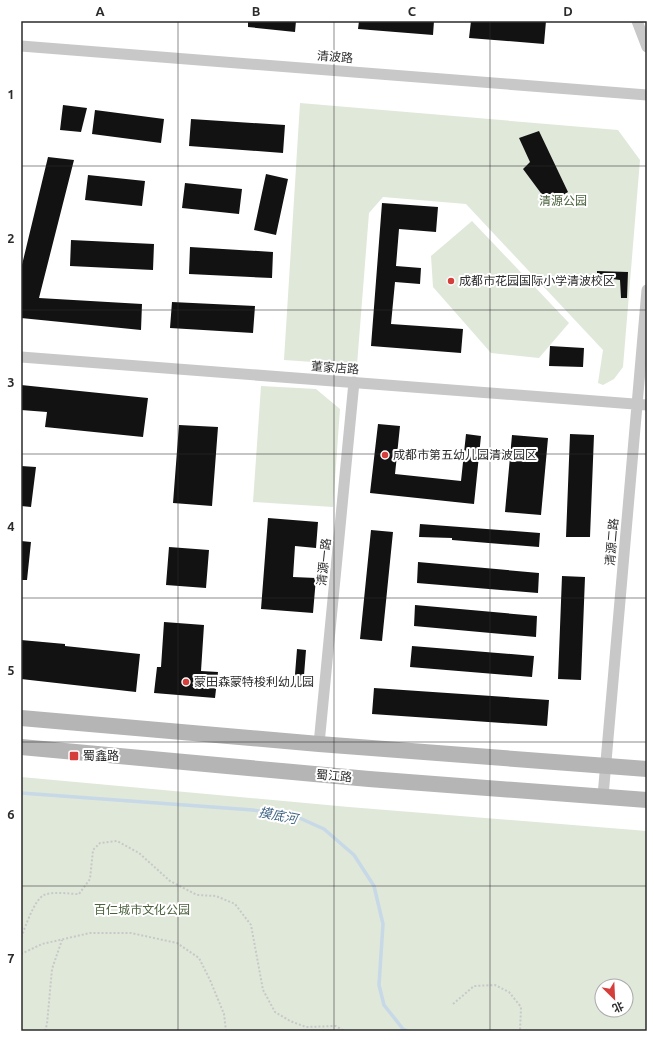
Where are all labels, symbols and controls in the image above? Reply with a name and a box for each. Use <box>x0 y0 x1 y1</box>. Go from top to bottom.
text: A <box>95 4 105 18</box>
text: B <box>252 4 261 18</box>
text: C <box>408 4 417 18</box>
text: D <box>563 4 573 18</box>
street label: 清波路 <box>317 49 353 64</box>
text: 1 <box>7 87 15 101</box>
park label: 清源公园 <box>539 194 587 207</box>
text: 2 <box>7 231 15 245</box>
place label: 成都市花园国际小学清波校区 <box>459 274 615 287</box>
marker: 成都市花园国际小学清波校区 <box>446 276 456 286</box>
street label: 董家店路 <box>311 359 359 376</box>
text: 3 <box>7 375 15 389</box>
place label: 成都市第五幼儿园清波园区 <box>393 448 537 461</box>
marker: 成都市第五幼儿园清波园区 <box>380 450 390 460</box>
street label: 清源二路 <box>603 517 620 566</box>
text: 4 <box>7 519 15 533</box>
street label: 清源一路 <box>315 537 332 587</box>
text: 5 <box>7 663 15 677</box>
place label: 蒙田森蒙特梭利幼儿园 <box>194 675 314 688</box>
marker: 蒙田森蒙特梭利幼儿园 <box>181 677 191 687</box>
place label: 蜀鑫路 <box>83 749 119 762</box>
marker: 蜀鑫路 <box>68 750 80 762</box>
street label: 蜀江路 <box>316 767 353 784</box>
water label: 摸底河 <box>258 804 301 826</box>
text: 6 <box>7 807 15 821</box>
park label: 百仁城市文化公园 <box>94 903 190 916</box>
text: 7 <box>7 951 15 965</box>
north arrow <box>594 978 634 1018</box>
text: 北 <box>611 999 626 1015</box>

